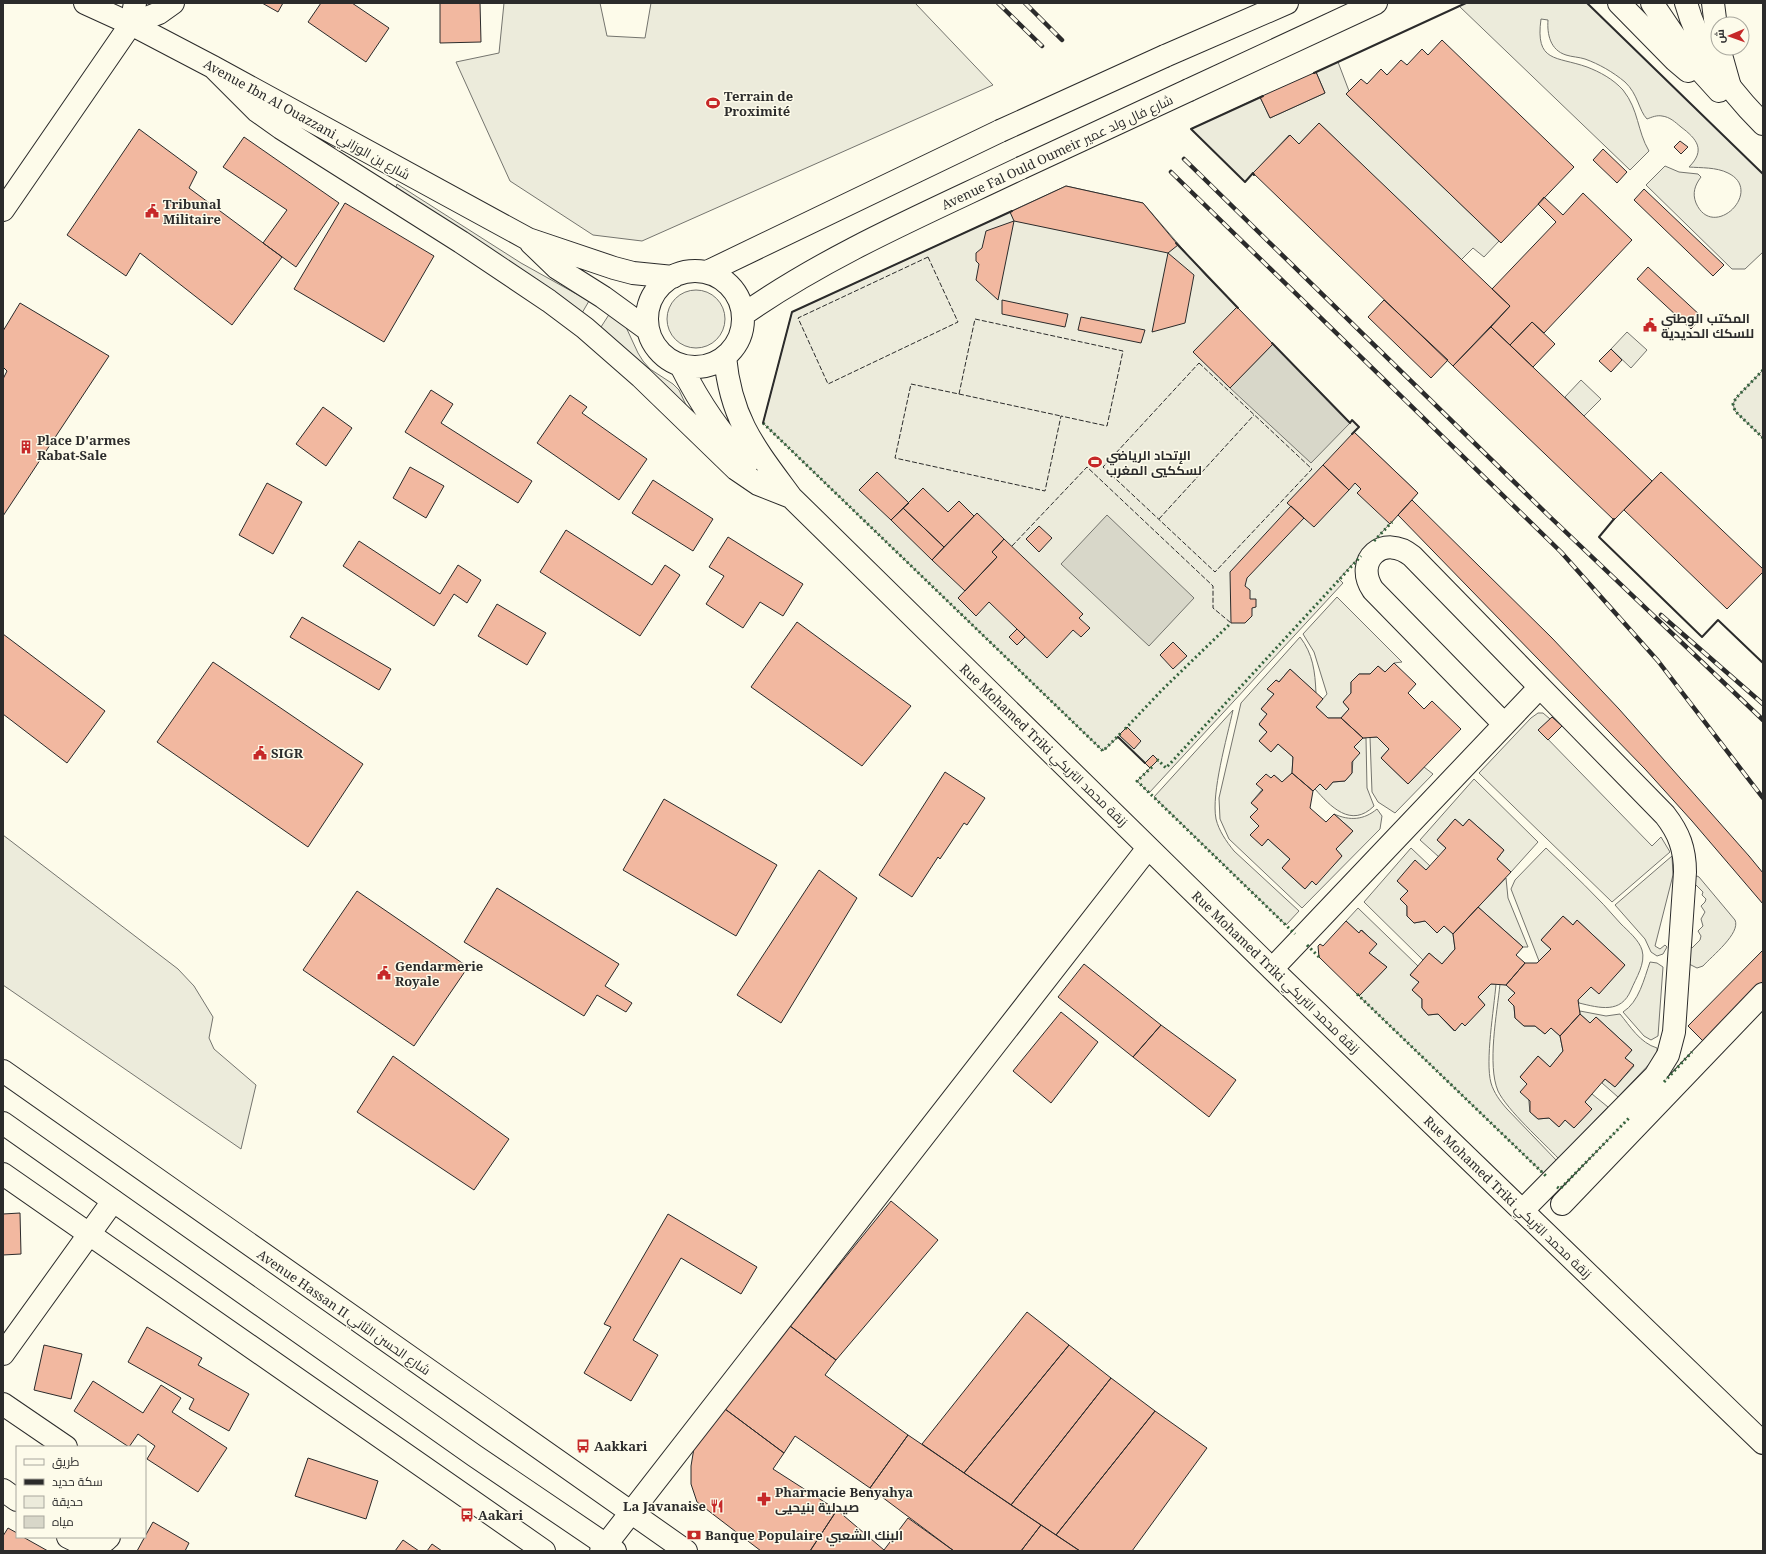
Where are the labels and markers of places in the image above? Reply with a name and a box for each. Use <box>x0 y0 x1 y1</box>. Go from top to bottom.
place label: Terrain de Proximité <box>724 87 793 120</box>
sports icon: Terrain de Proximité <box>705 95 721 111</box>
place label: Tribunal Militaire <box>163 195 221 228</box>
public building icon: Tribunal Militaire <box>144 203 160 219</box>
place label: المكتب الوطني للسكك الحديدية <box>1661 309 1754 342</box>
public building icon: المكتب الوطني للسكك الحديدية <box>1642 317 1658 333</box>
place label: Place D'armes Rabat-Sale <box>37 431 130 464</box>
building icon: Place D'armes Rabat-Sale <box>18 439 34 455</box>
place label: الإتحاد الرياضي لسككيي المغرب <box>1106 446 1202 479</box>
sports icon: الإتحاد الرياضي لسككيي المغرب <box>1087 454 1103 470</box>
place label: SIGR <box>271 744 304 762</box>
public building icon: SIGR <box>252 745 268 761</box>
place label: Gendarmerie Royale <box>395 957 483 990</box>
public building icon: Gendarmerie Royale <box>376 965 392 981</box>
place label: Aakkari <box>594 1437 648 1455</box>
bus stop icon: Aakkari <box>575 1438 591 1454</box>
place label: Pharmacie Benyahya صيدلية بنيحيى <box>775 1483 913 1516</box>
pharmacy icon: Pharmacie Benyahya صيدلية بنيحيى <box>756 1491 772 1507</box>
place label: La Javanaise <box>623 1497 706 1515</box>
restaurant icon: La Javanaise <box>709 1498 725 1514</box>
place label: Aakari <box>478 1506 523 1524</box>
bus stop icon: Aakari <box>459 1507 475 1523</box>
place label: Banque Populaire البنك الشعبي <box>705 1526 903 1547</box>
bank icon: Banque Populaire البنك الشعبي <box>686 1527 702 1543</box>

